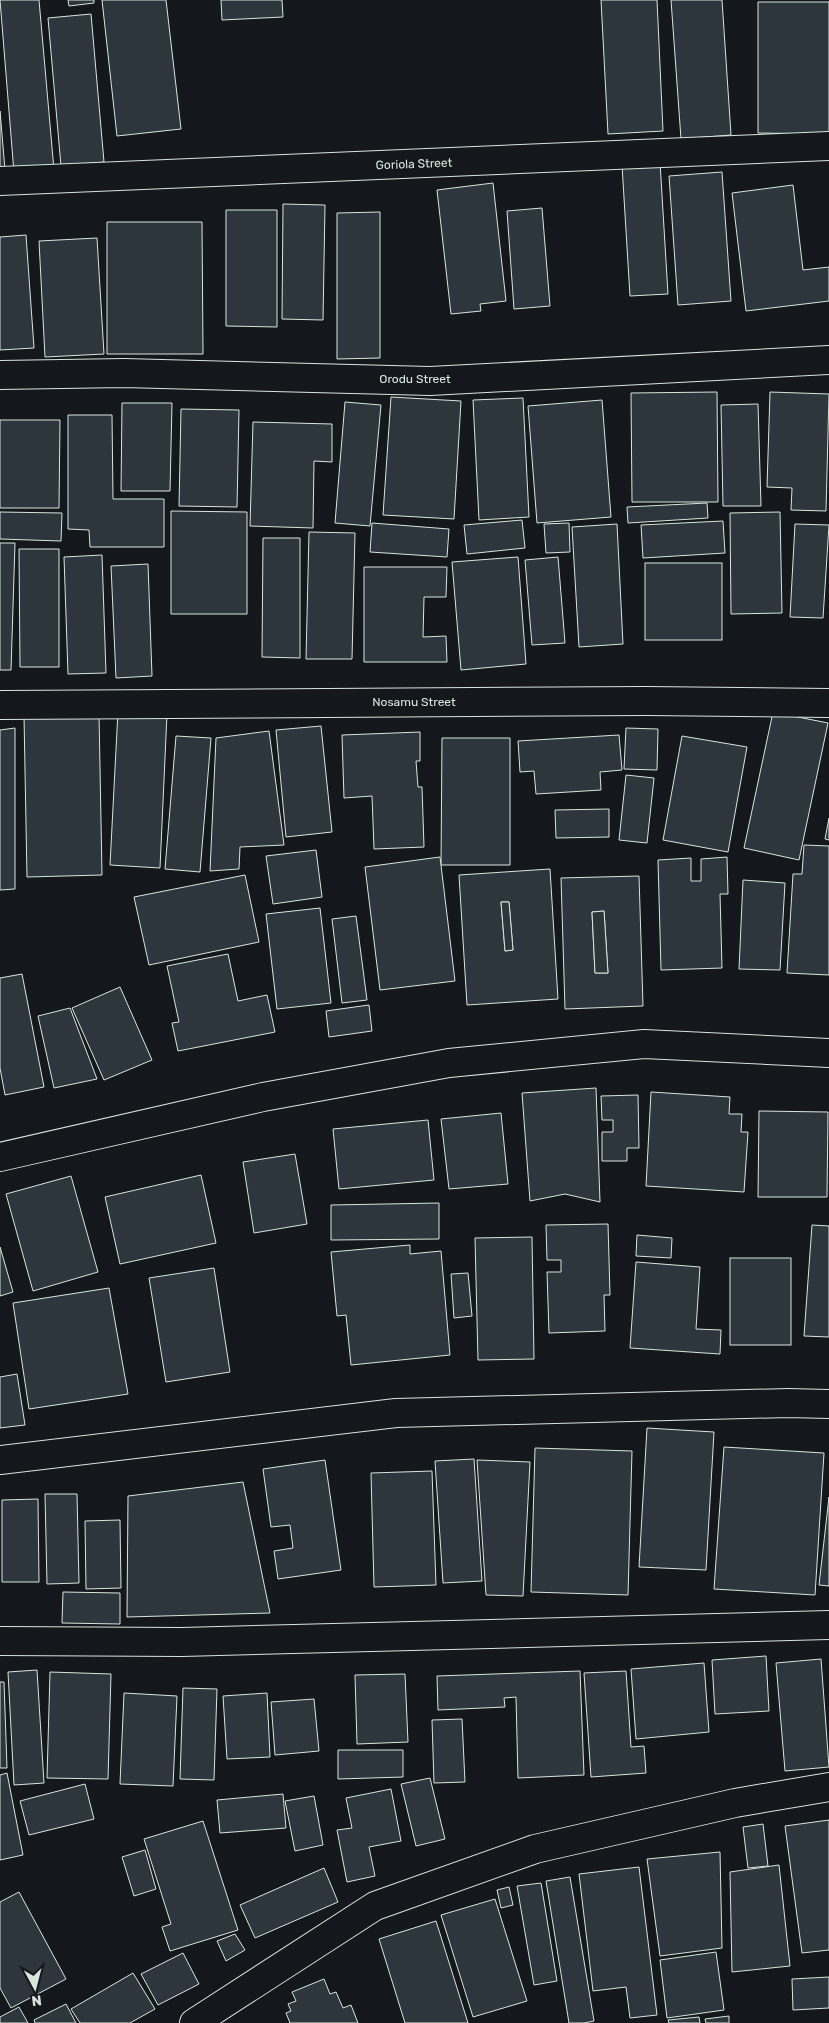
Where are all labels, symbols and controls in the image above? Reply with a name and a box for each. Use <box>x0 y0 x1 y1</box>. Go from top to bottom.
street label: Goriola Street <box>375 156 453 172</box>
street label: Orodu Street <box>379 372 451 386</box>
street label: Nosamu Street <box>372 695 456 709</box>
north arrow <box>10 1963 60 2013</box>
text: N <box>30 1991 43 2009</box>

